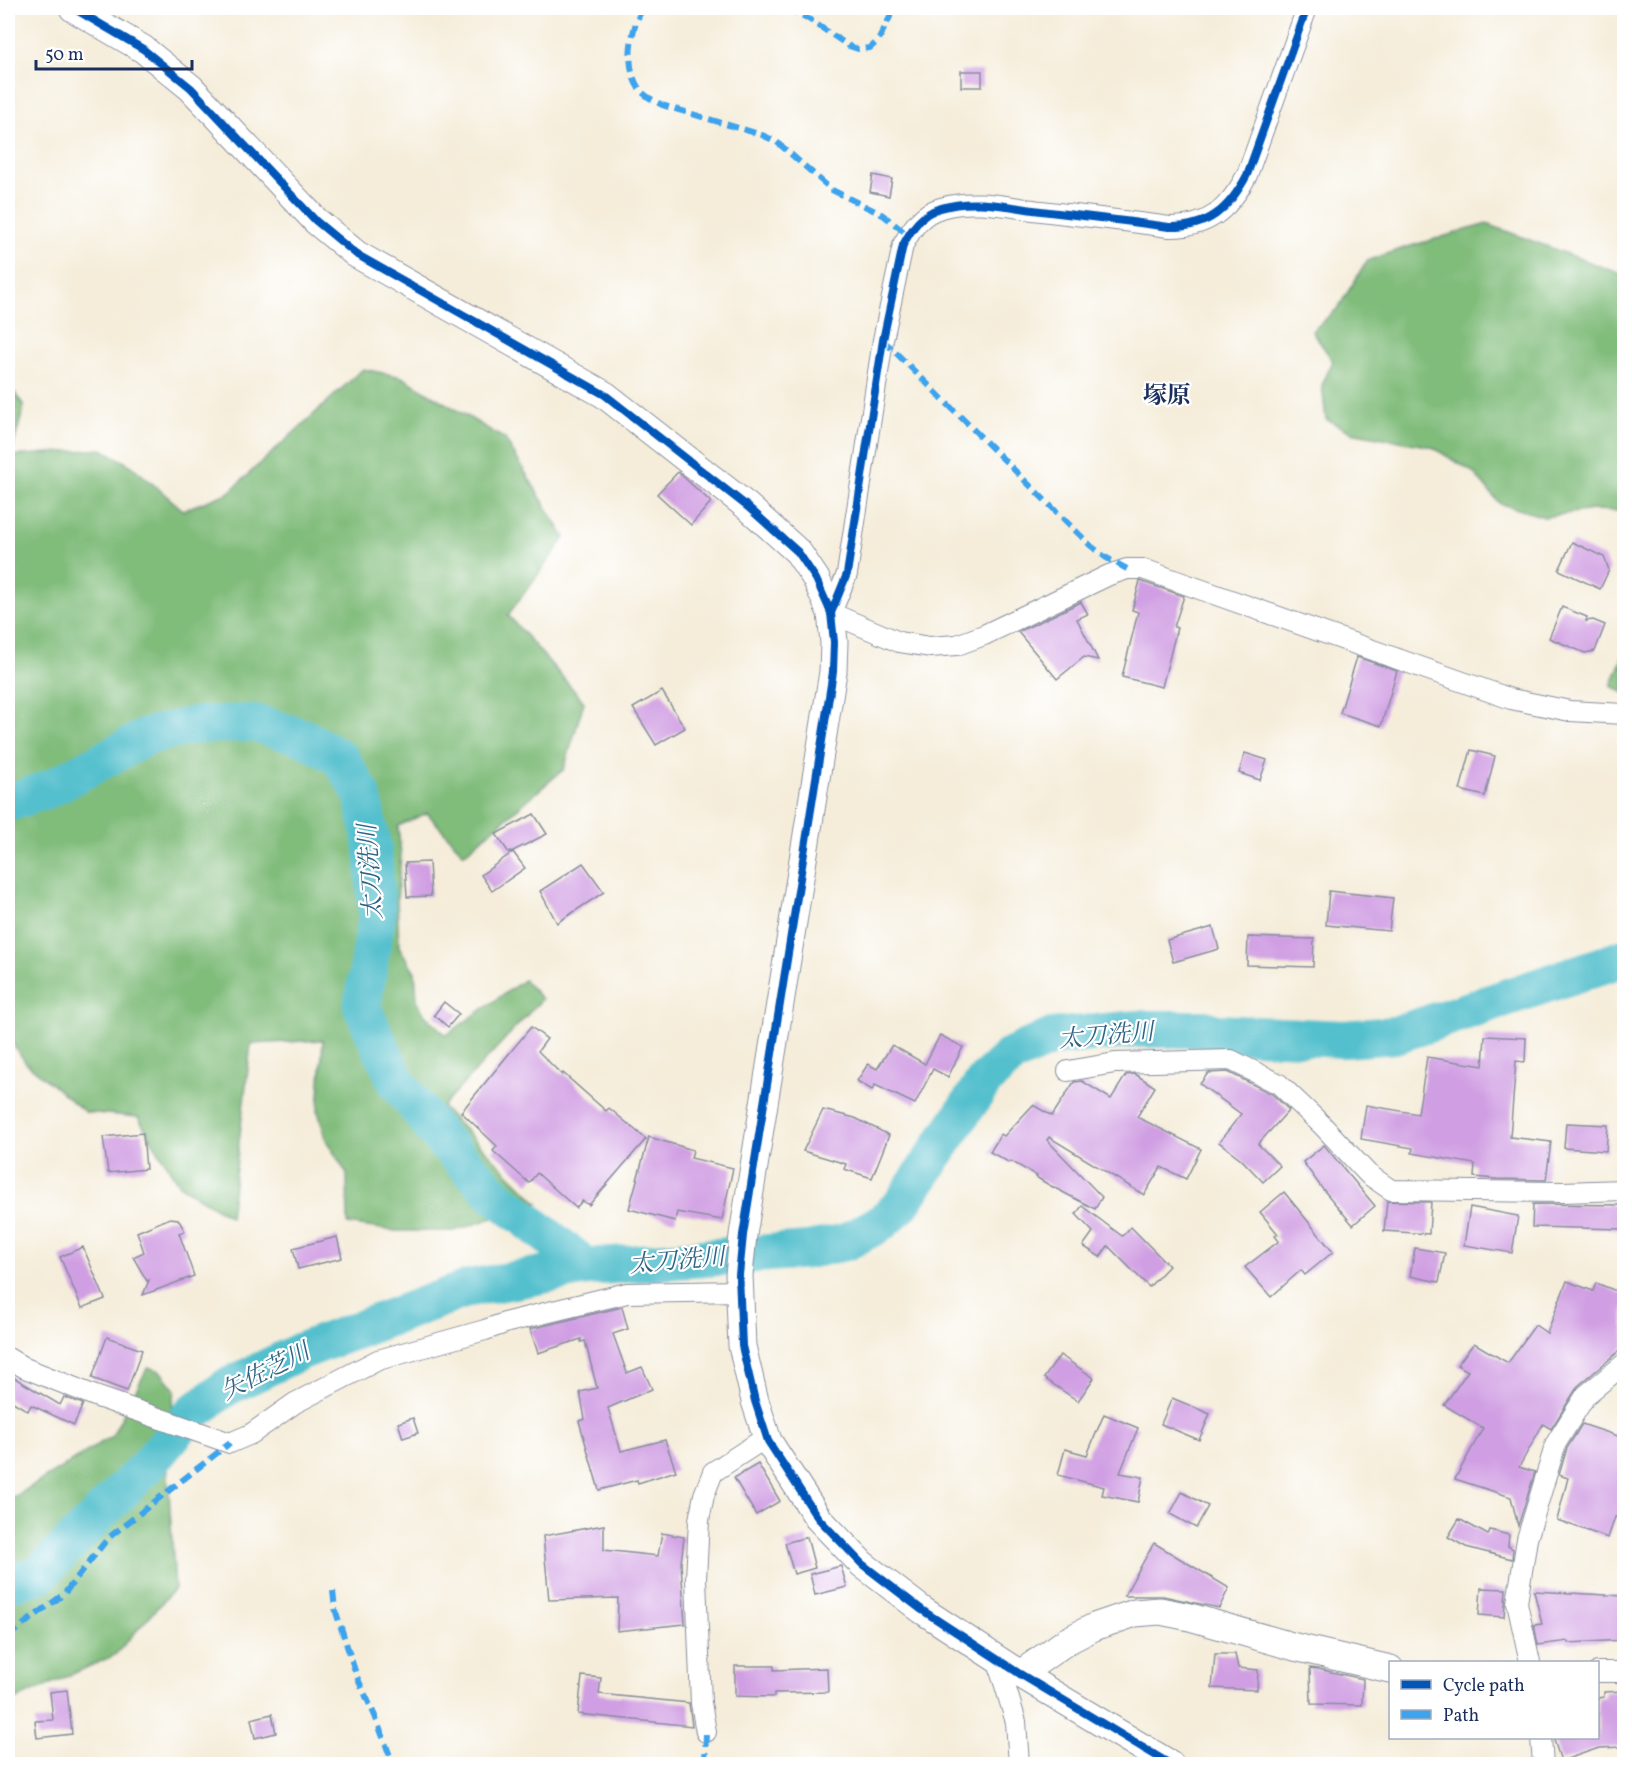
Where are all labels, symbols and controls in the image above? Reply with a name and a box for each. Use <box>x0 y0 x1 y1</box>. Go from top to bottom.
scale bar <box>36 33 192 71</box>
text: 50 m <box>45 43 84 68</box>
district label: 塚原 <box>1143 380 1191 414</box>
water label: 太刀洗川 <box>351 820 392 921</box>
water label: 太刀洗川 <box>1057 1016 1158 1058</box>
water label: 太刀洗川 <box>628 1241 729 1283</box>
water label: 矢佐芝川 <box>215 1334 319 1410</box>
legend <box>1389 1661 1599 1739</box>
text: Cycle path <box>1443 1674 1525 1699</box>
text: Path <box>1443 1704 1479 1729</box>

